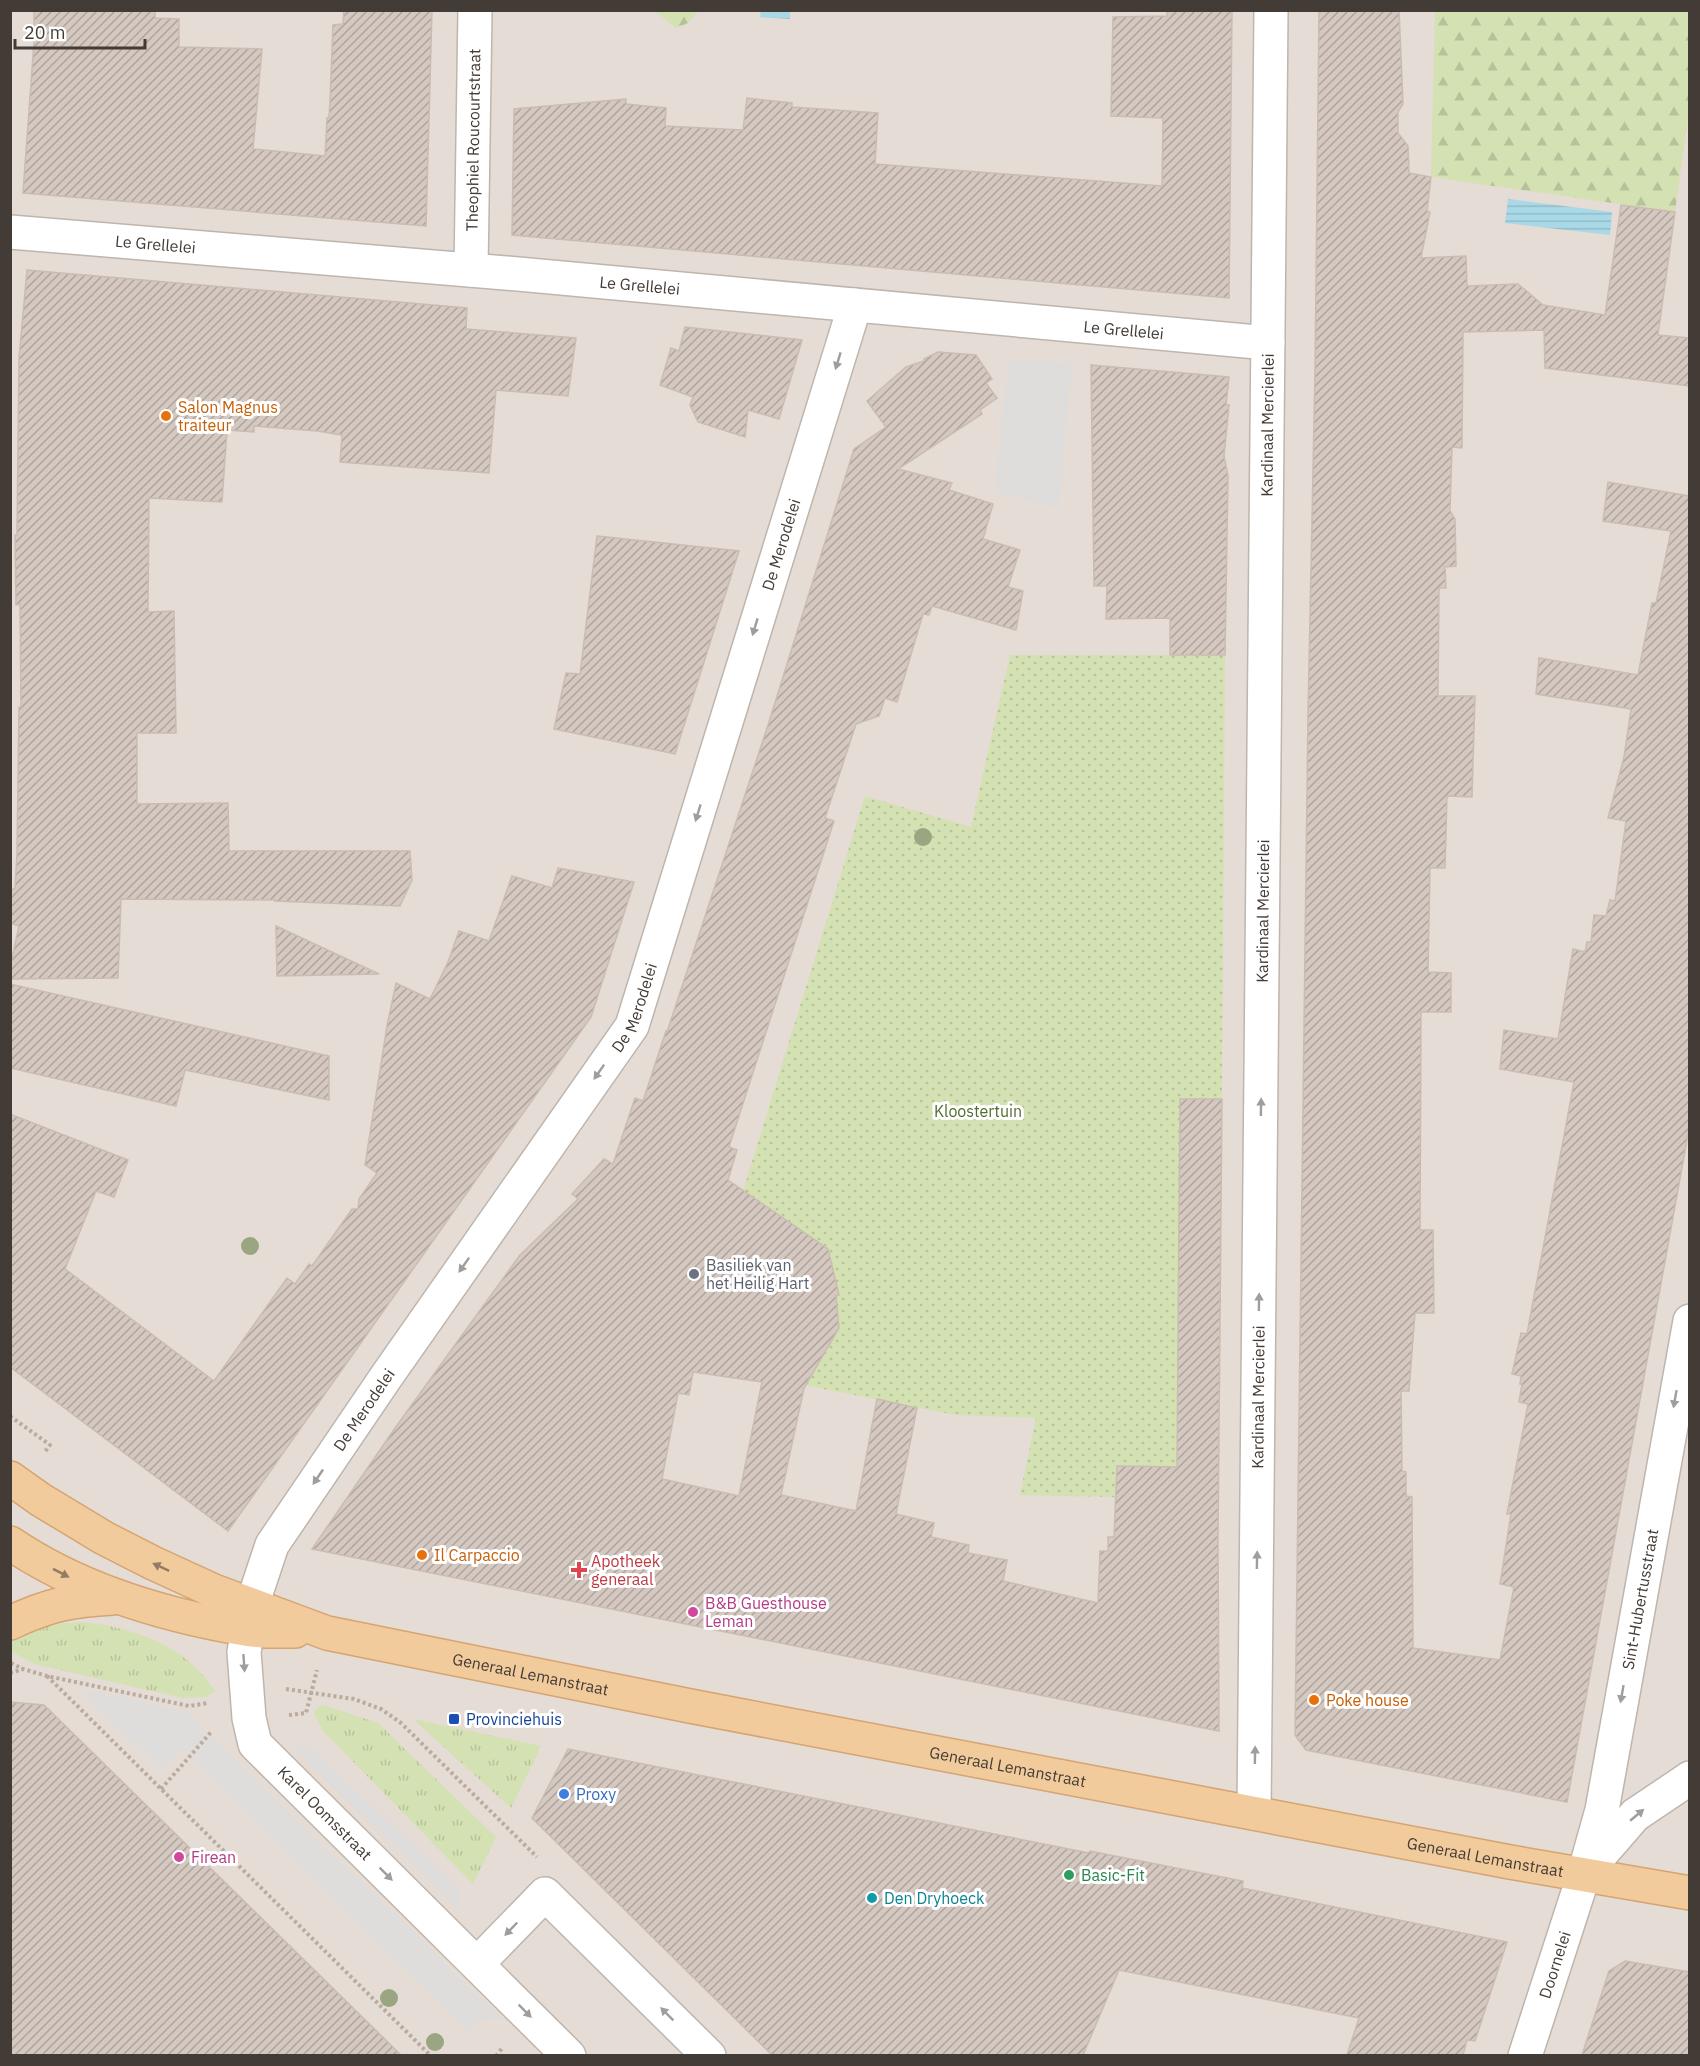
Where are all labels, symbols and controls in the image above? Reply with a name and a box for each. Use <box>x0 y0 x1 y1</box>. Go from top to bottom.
scale bar <box>15 12 146 50</box>
text: 20 m <box>24 21 66 44</box>
street label: Theophiel Roucourtstraat <box>462 48 484 232</box>
street label: Le Grellelei <box>114 231 197 257</box>
street label: Le Grellelei <box>599 272 681 299</box>
street label: Le Grellelei <box>1083 316 1165 343</box>
one-way arrow <box>833 352 842 370</box>
street label: Kardinaal Mercierlei <box>1256 353 1278 497</box>
place label: Salon Magnus traiteur <box>178 397 278 435</box>
marker: Salon Magnus traiteur <box>159 409 173 423</box>
street label: De Merodelei <box>757 496 805 593</box>
one-way arrow <box>750 618 760 636</box>
one-way arrow <box>693 804 702 822</box>
street label: Kardinaal Mercierlei <box>1252 839 1273 983</box>
street label: De Merodelei <box>607 960 661 1056</box>
one-way arrow <box>593 1064 605 1080</box>
one-way arrow <box>1256 1097 1266 1116</box>
park label: Kloostertuin <box>934 1101 1022 1121</box>
place label: Basiliek van het Heilig Hart <box>706 1255 809 1293</box>
one-way arrow <box>458 1257 470 1273</box>
marker: Basiliek van het Heilig Hart <box>687 1267 701 1281</box>
one-way arrow <box>1254 1292 1264 1311</box>
street label: Kardinaal Mercierlei <box>1247 1325 1269 1469</box>
street label: De Merodelei <box>329 1365 399 1455</box>
one-way arrow <box>1671 1390 1680 1409</box>
one-way arrow <box>312 1469 324 1485</box>
street label: Sint-Hubertusstraat <box>1617 1527 1662 1671</box>
place label: Il Carpaccio <box>434 1545 520 1565</box>
marker: Il Carpaccio <box>415 1548 429 1562</box>
one-way arrow <box>1252 1550 1261 1569</box>
place label: Apotheek generaal <box>591 1551 661 1589</box>
one-way arrow <box>152 1562 170 1571</box>
marker: Apotheek generaal <box>572 1563 586 1577</box>
one-way arrow <box>52 1568 69 1577</box>
place label: B&B Guesthouse Leman <box>705 1593 827 1631</box>
marker: B&B Guesthouse Leman <box>686 1605 700 1619</box>
street label: Generaal Lemanstraat <box>451 1648 611 1699</box>
one-way arrow <box>240 1654 249 1673</box>
one-way arrow <box>1617 1685 1626 1704</box>
place label: Poke house <box>1326 1690 1409 1710</box>
marker: Poke house <box>1307 1693 1321 1707</box>
place label: Provinciehuis <box>466 1709 562 1729</box>
marker: Provinciehuis <box>447 1712 461 1726</box>
street label: Generaal Lemanstraat <box>928 1742 1088 1791</box>
one-way arrow <box>1250 1745 1260 1764</box>
street label: Karel Oomsstraat <box>274 1762 376 1864</box>
place label: Proxy <box>576 1784 616 1804</box>
marker: Proxy <box>557 1787 571 1801</box>
one-way arrow <box>1629 1808 1645 1821</box>
street label: Generaal Lemanstraat <box>1405 1833 1565 1881</box>
place label: Firean <box>191 1847 236 1867</box>
marker: Firean <box>172 1850 186 1864</box>
place label: Basic-Fit <box>1081 1865 1145 1885</box>
one-way arrow <box>378 1866 392 1880</box>
marker: Basic-Fit <box>1062 1868 1076 1882</box>
place label: Den Dryhoeck <box>884 1888 985 1908</box>
marker: Den Dryhoeck <box>865 1891 879 1905</box>
one-way arrow <box>505 1922 519 1936</box>
street label: Doornelei <box>1534 1928 1575 2001</box>
one-way arrow <box>517 2003 531 2017</box>
one-way arrow <box>660 2008 674 2022</box>

